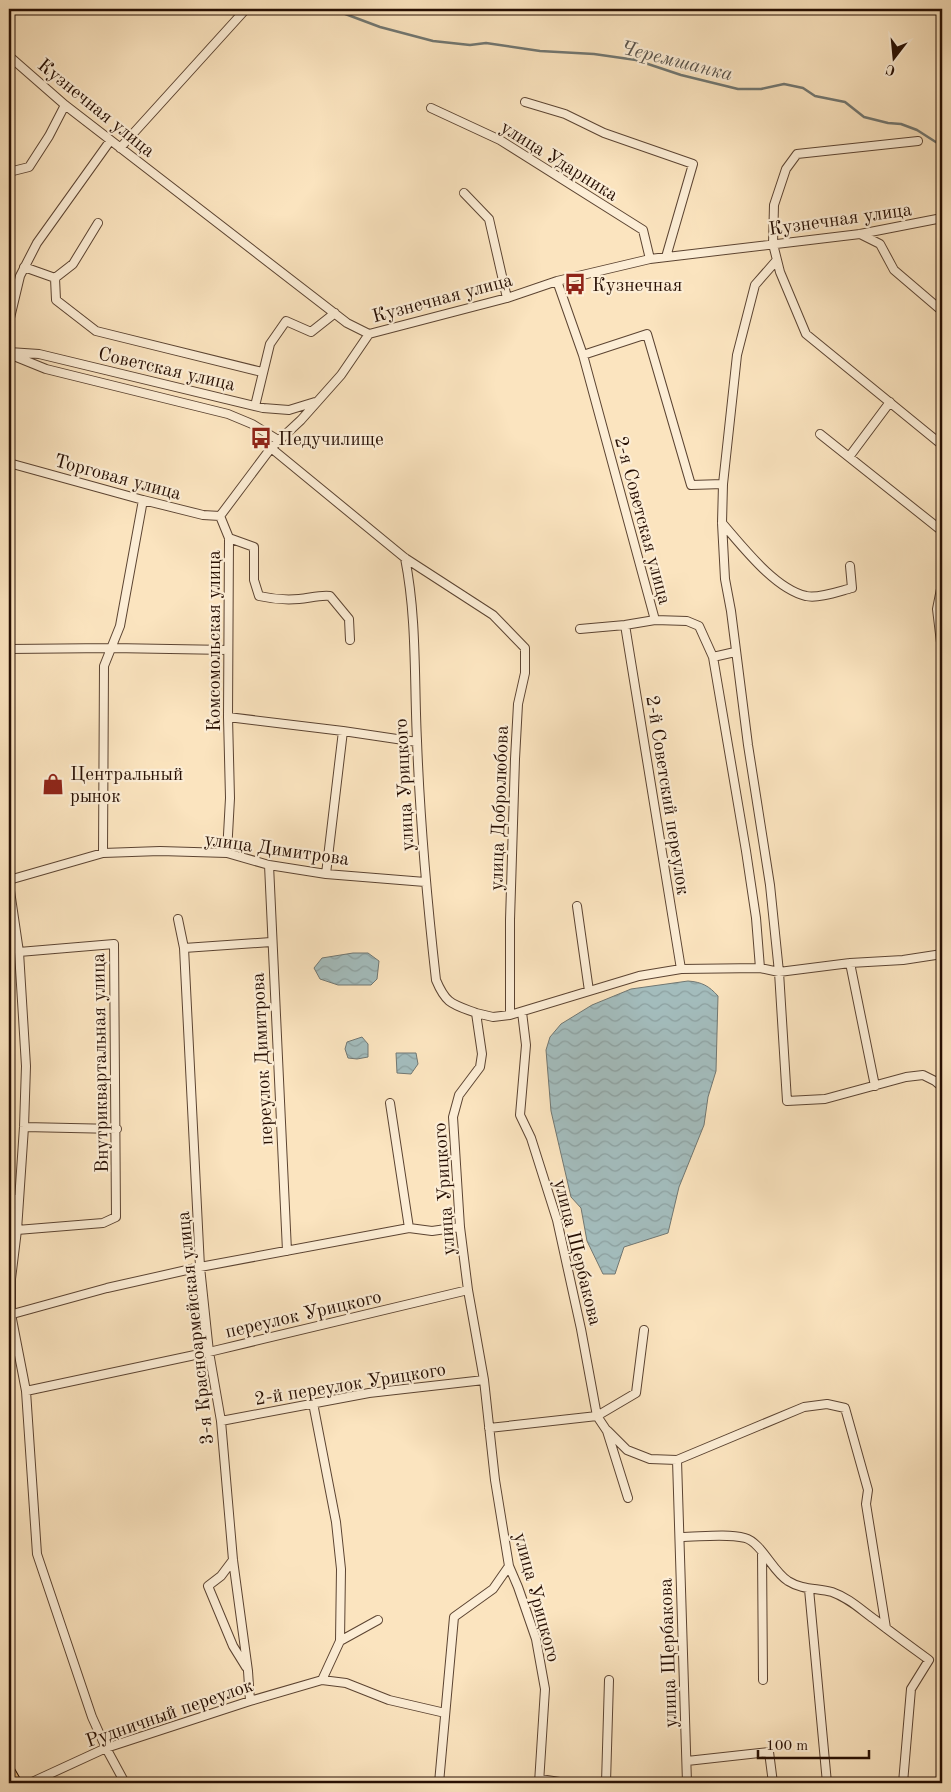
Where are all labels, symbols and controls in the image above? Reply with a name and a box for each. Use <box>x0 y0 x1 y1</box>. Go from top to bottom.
north arrow <box>868 32 918 82</box>
water label: Черемшанка <box>618 38 735 86</box>
street label: Кузнечная улица <box>33 56 158 162</box>
text: С <box>884 62 897 78</box>
street label: улица Ударника <box>497 118 621 206</box>
street label: Кузнечная улица <box>768 201 914 240</box>
street label: Кузнечная улица <box>370 271 515 327</box>
bus stop icon: Кузнечная <box>562 271 588 297</box>
place label: Кузнечная <box>592 277 683 296</box>
street label: Советская улица <box>96 345 237 396</box>
bus stop icon: Педучилище <box>248 425 274 451</box>
place label: Педучилище <box>278 431 384 450</box>
street label: 2-я Советская улица <box>610 435 673 607</box>
street label: Торговая улица <box>52 452 183 505</box>
street label: Комсомольская улица <box>206 550 225 732</box>
street label: 2-й Советский переулок <box>641 694 692 897</box>
street label: улица Урицкого <box>393 718 418 852</box>
street label: улица Добролюбова <box>488 724 513 891</box>
place label: Центральный рынок <box>70 766 183 807</box>
shop icon: Центральный рынок <box>40 771 66 797</box>
street label: улица Димитрова <box>203 831 351 870</box>
street label: Внутриквартальная улица <box>90 952 113 1173</box>
street label: переулок Димитрова <box>249 971 278 1146</box>
street label: улица Урицкого <box>431 1122 460 1256</box>
street label: улица Щербакова <box>549 1178 604 1328</box>
street label: 3-я Красноармейская улица <box>175 1209 218 1445</box>
street label: переулок Урицкого <box>224 1288 384 1343</box>
street label: 2-й переулок Урицкого <box>253 1361 447 1410</box>
street label: улица Урицкого <box>509 1531 562 1664</box>
street label: улица Щербакова <box>657 1577 682 1728</box>
street label: Рудничный переулок <box>84 1677 256 1752</box>
scale bar <box>758 1727 870 1759</box>
text: 100 m <box>766 1739 808 1754</box>

